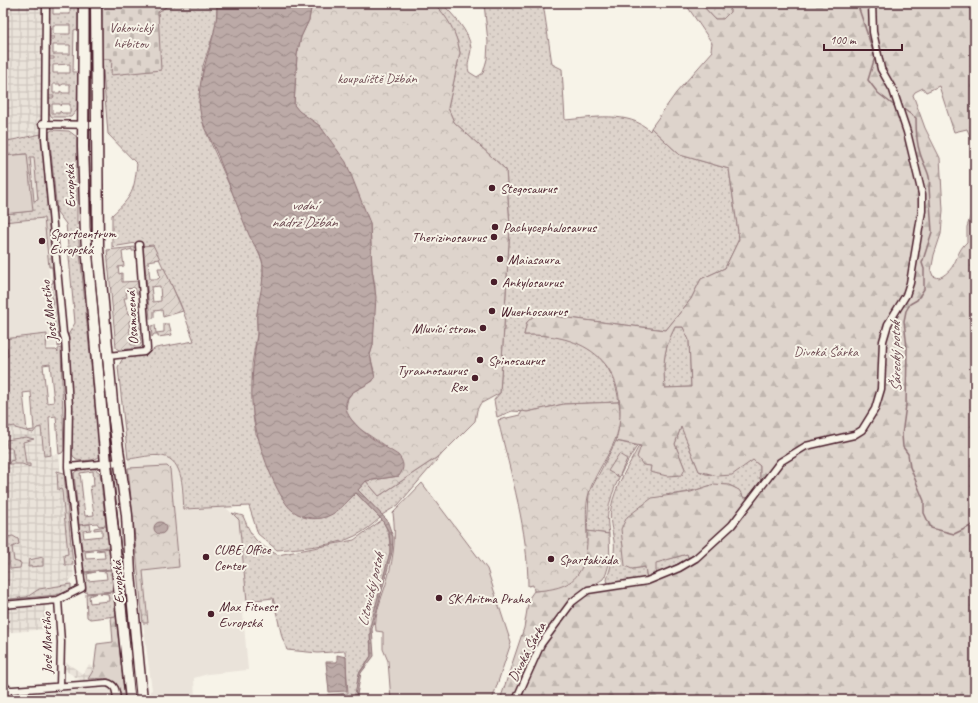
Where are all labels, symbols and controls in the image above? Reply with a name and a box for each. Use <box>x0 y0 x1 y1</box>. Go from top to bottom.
park label: Vokovický hřbitov <box>109 19 155 52</box>
scale bar <box>824 26 902 52</box>
text: 100 m <box>830 32 857 48</box>
park label: koupaliště Džbán <box>337 70 418 87</box>
street label: Evropská <box>61 162 79 208</box>
place label: Stegosaurus <box>500 180 558 197</box>
marker: Stegosaurus <box>487 183 497 193</box>
water label: vodní nádrž Džbán <box>271 196 338 232</box>
place label: Pachycephalosaurus <box>503 219 597 236</box>
marker: Pachycephalosaurus <box>490 222 500 232</box>
place label: Sportcentrum Evropská <box>50 225 117 258</box>
place label: Therizinosaurus <box>412 229 487 246</box>
marker: Therizinosaurus <box>489 232 499 242</box>
marker: Sportcentrum Evropská <box>37 236 47 246</box>
place label: Maiasaura <box>508 251 561 268</box>
marker: Maiasaura <box>495 254 505 264</box>
place label: Ankylosaurus <box>502 274 564 291</box>
marker: Ankylosaurus <box>489 277 499 287</box>
street label: José Martího <box>37 278 61 344</box>
street label: Osamocená <box>122 289 142 345</box>
place label: Wuerhosaurus <box>500 303 568 320</box>
marker: Wuerhosaurus <box>487 306 497 316</box>
water label: Šárecký potok <box>886 318 906 392</box>
place label: Mluvící strom <box>412 320 476 337</box>
marker: Mluvící strom <box>478 323 488 333</box>
park label: Divoká Šárka <box>794 343 859 360</box>
place label: Spinosaurus <box>488 352 546 369</box>
marker: Spinosaurus <box>475 355 485 365</box>
place label: Tyrannosaurus Rex <box>397 362 468 395</box>
marker: Tyrannosaurus Rex <box>470 373 480 383</box>
place label: CUBE Office Center <box>214 541 272 574</box>
water label: Litovický potok <box>353 548 389 628</box>
place label: Spartakiáda <box>559 551 619 568</box>
marker: CUBE Office Center <box>201 552 211 562</box>
marker: Spartakiáda <box>546 554 556 564</box>
street label: Evropská <box>108 558 128 604</box>
place label: SK Aritma Praha <box>447 590 531 607</box>
marker: SK Aritma Praha <box>434 593 444 603</box>
place label: Max Fitness Evropská <box>219 598 279 631</box>
marker: Max Fitness Evropská <box>206 609 216 619</box>
street label: José Martího <box>38 611 56 675</box>
street label: Divoká Šárka <box>504 619 550 684</box>

